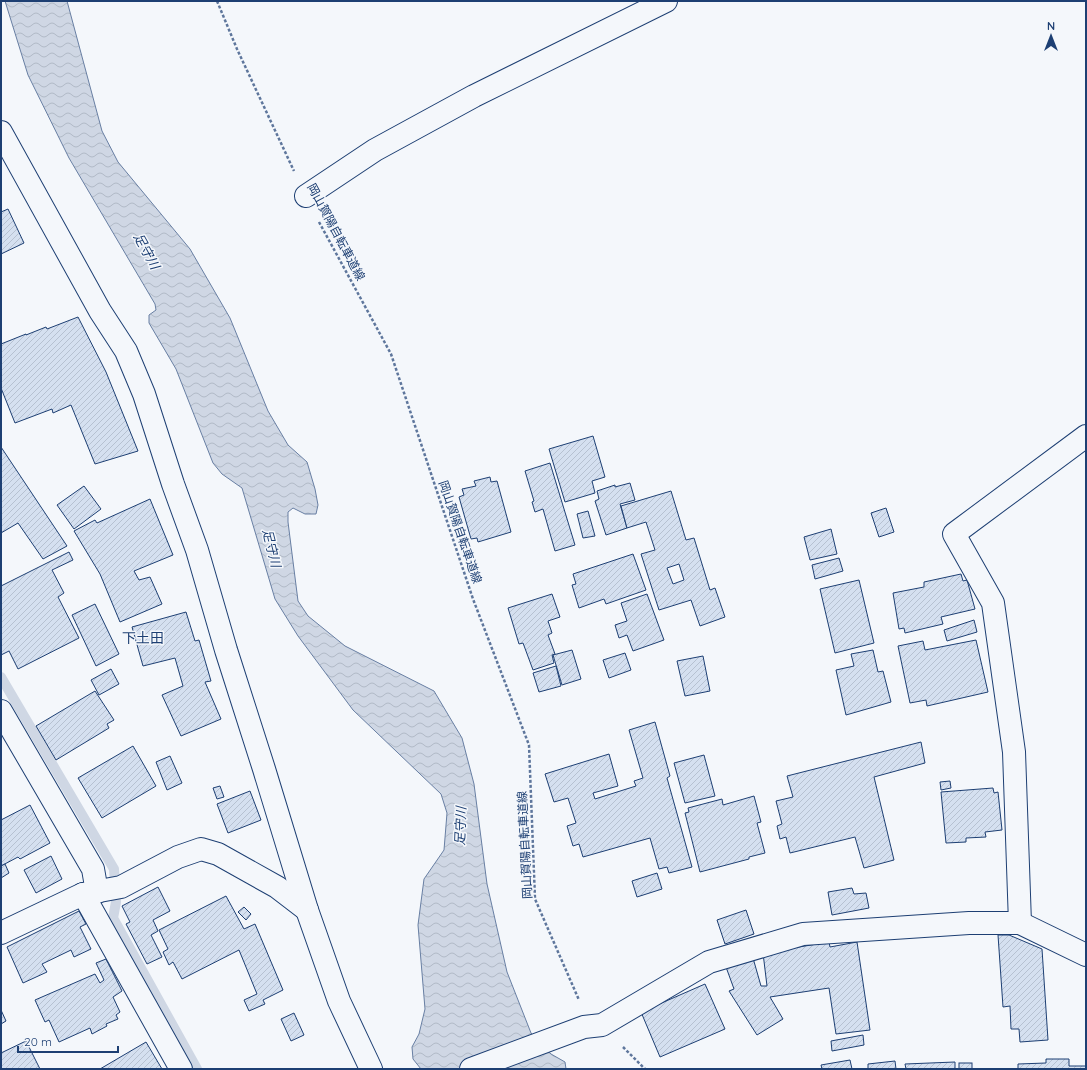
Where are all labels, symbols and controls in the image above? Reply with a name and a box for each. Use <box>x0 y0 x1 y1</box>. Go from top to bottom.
north arrow <box>1031 16 1071 56</box>
text: N <box>1047 19 1055 33</box>
street label: 岡山賀陽自転車道線 <box>304 181 368 283</box>
water label: 足守川 <box>131 230 164 274</box>
street label: 岡山賀陽自転車道線 <box>436 478 485 585</box>
water label: 足守川 <box>260 527 285 571</box>
district label: 下土田 <box>122 629 164 647</box>
street label: 岡山賀陽自転車道線 <box>514 791 535 899</box>
water label: 足守川 <box>451 804 469 846</box>
scale bar <box>18 1028 118 1054</box>
text: 20 m <box>24 1034 52 1049</box>

